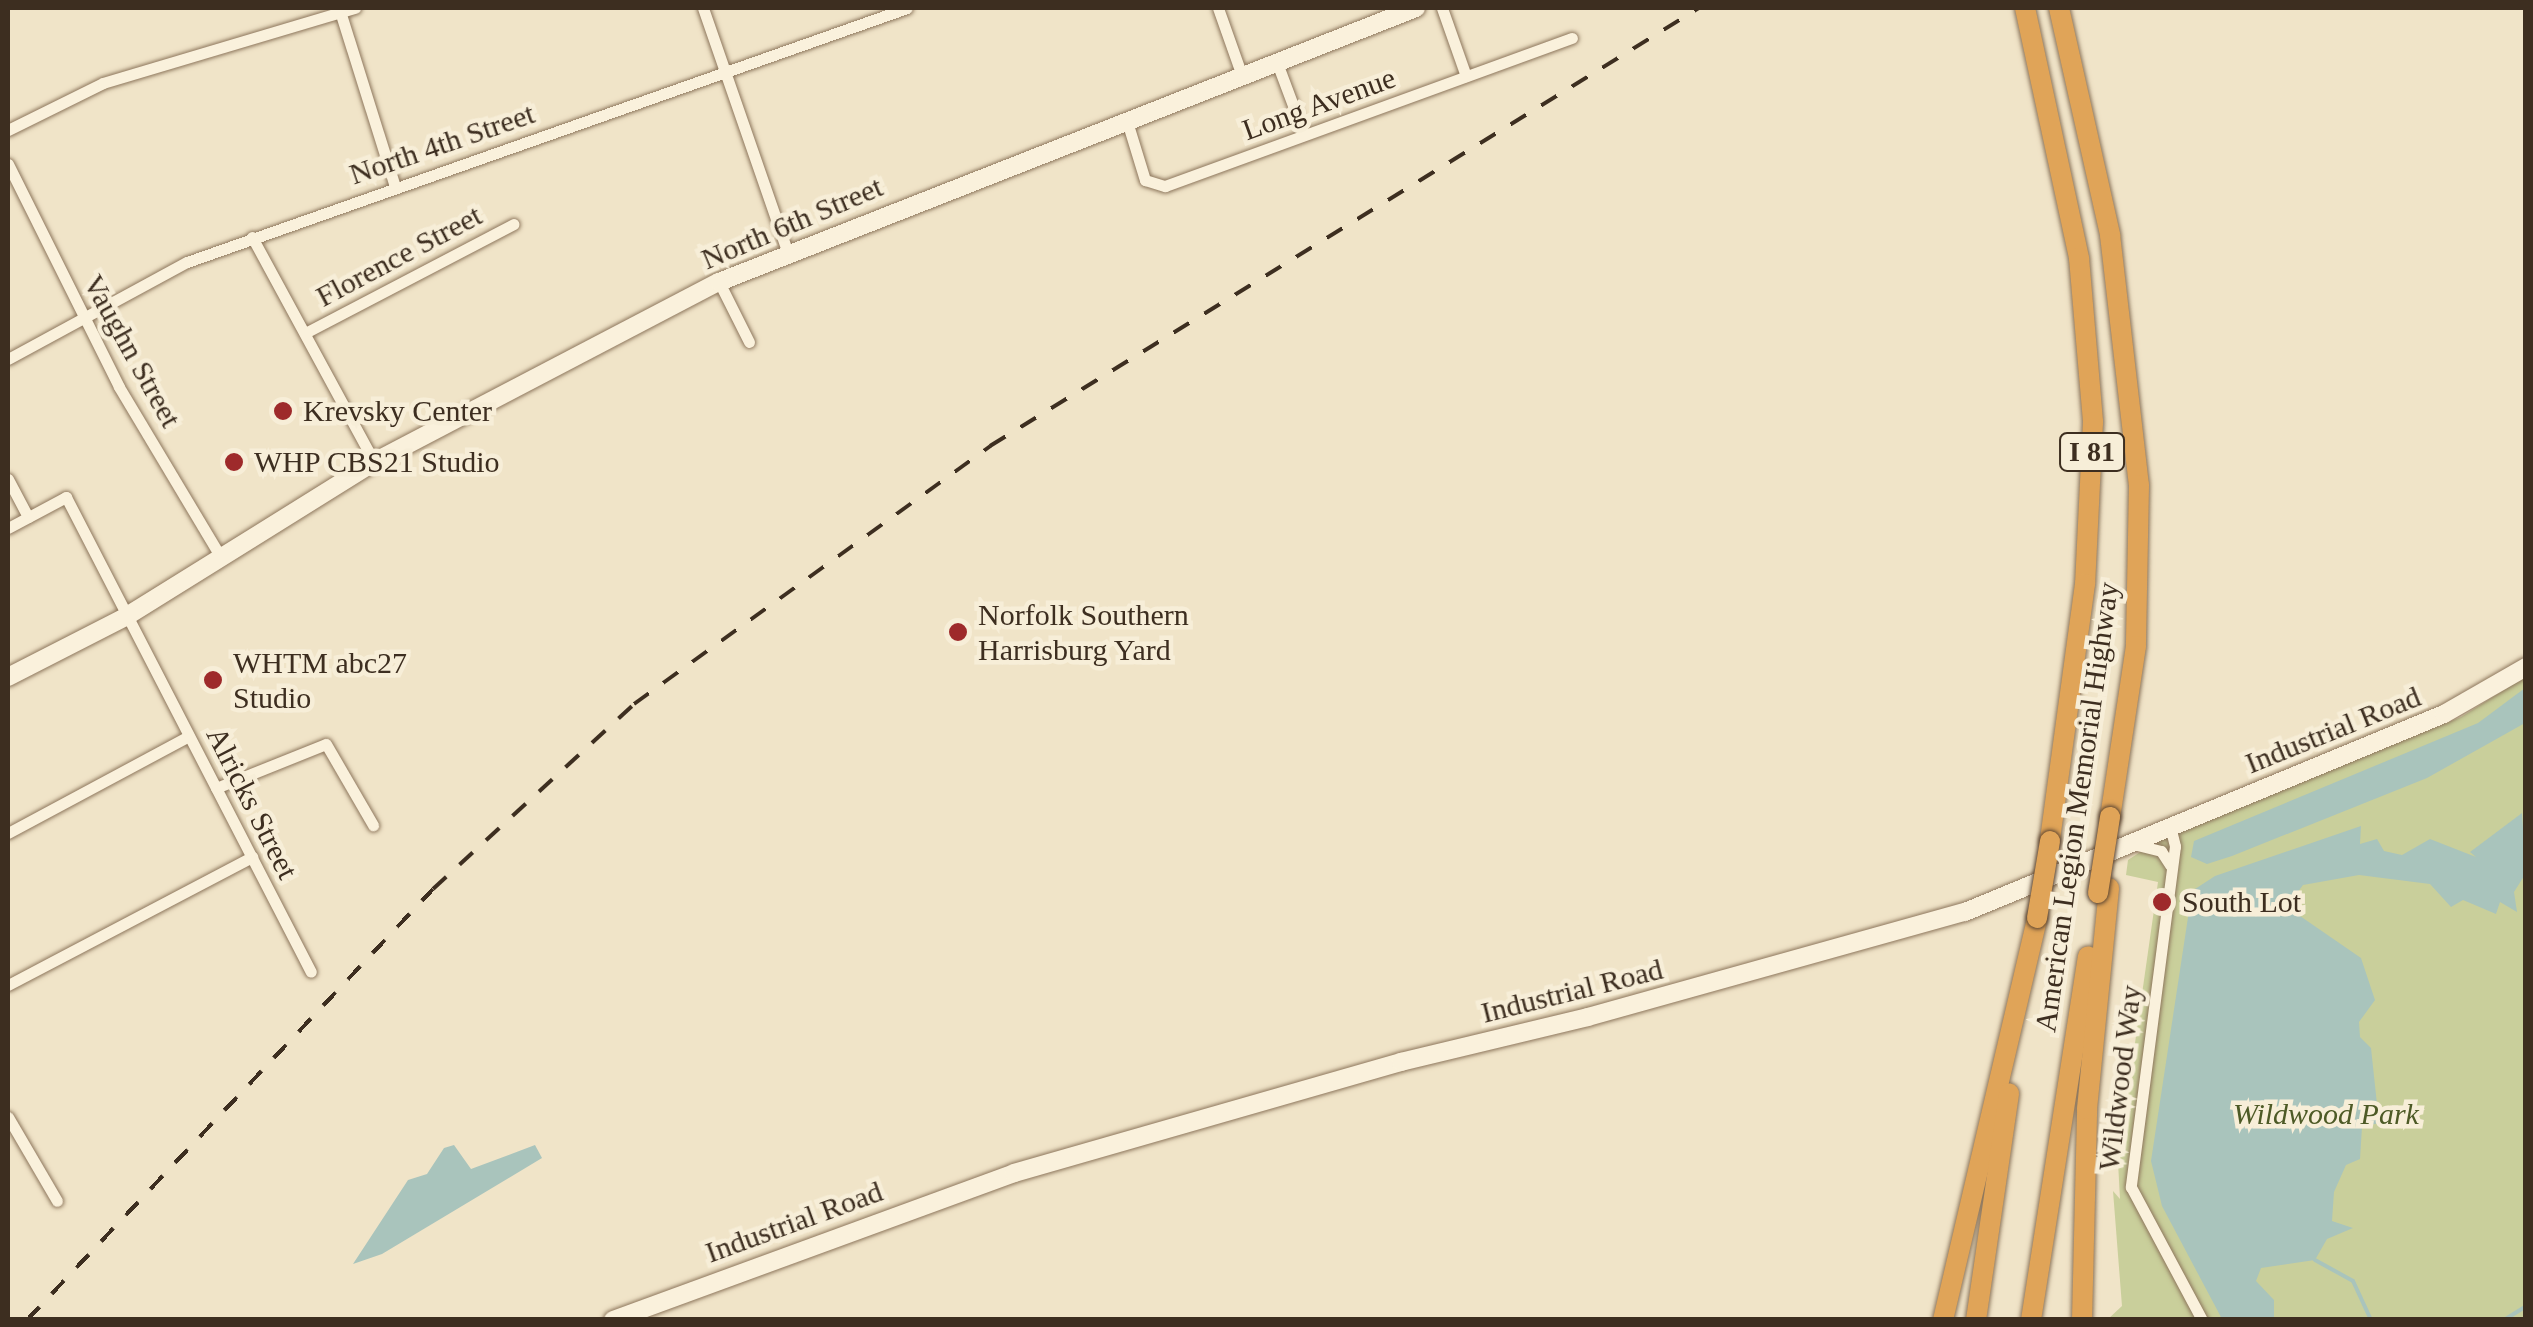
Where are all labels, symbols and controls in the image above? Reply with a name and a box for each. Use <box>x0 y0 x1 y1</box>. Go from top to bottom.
street label: Long Avenue <box>1237 59 1401 149</box>
street label: North 4th Street <box>345 96 539 192</box>
street label: North 6th Street <box>696 169 888 277</box>
street label: Florence Street <box>310 197 488 315</box>
street label: Vaughn Street <box>75 268 189 434</box>
place label: Krevsky Center <box>303 393 492 429</box>
marker: Krevsky Center <box>272 400 294 422</box>
road number: I 81 <box>2057 429 2127 475</box>
place label: WHP CBS21 Studio <box>254 444 501 480</box>
marker: WHP CBS21 Studio <box>223 451 245 473</box>
street label: American Legion Memorial Highway <box>2028 580 2126 1034</box>
place label: Norfolk Southern Harrisburg Yard <box>978 597 1189 668</box>
marker: Norfolk Southern Harrisburg Yard <box>947 621 969 643</box>
place label: WHTM abc27 Studio <box>233 645 407 716</box>
marker: WHTM abc27 Studio <box>202 669 224 691</box>
street label: Industrial Road <box>2240 679 2426 781</box>
street label: Alricks Street <box>198 721 306 885</box>
place label: South Lot <box>2182 884 2301 920</box>
marker: South Lot <box>2151 891 2173 913</box>
street label: Industrial Road <box>1478 951 1666 1031</box>
street label: Wildwood Way <box>2091 983 2149 1173</box>
park label: Wildwood Park <box>2233 1096 2419 1132</box>
street label: Industrial Road <box>701 1173 887 1271</box>

